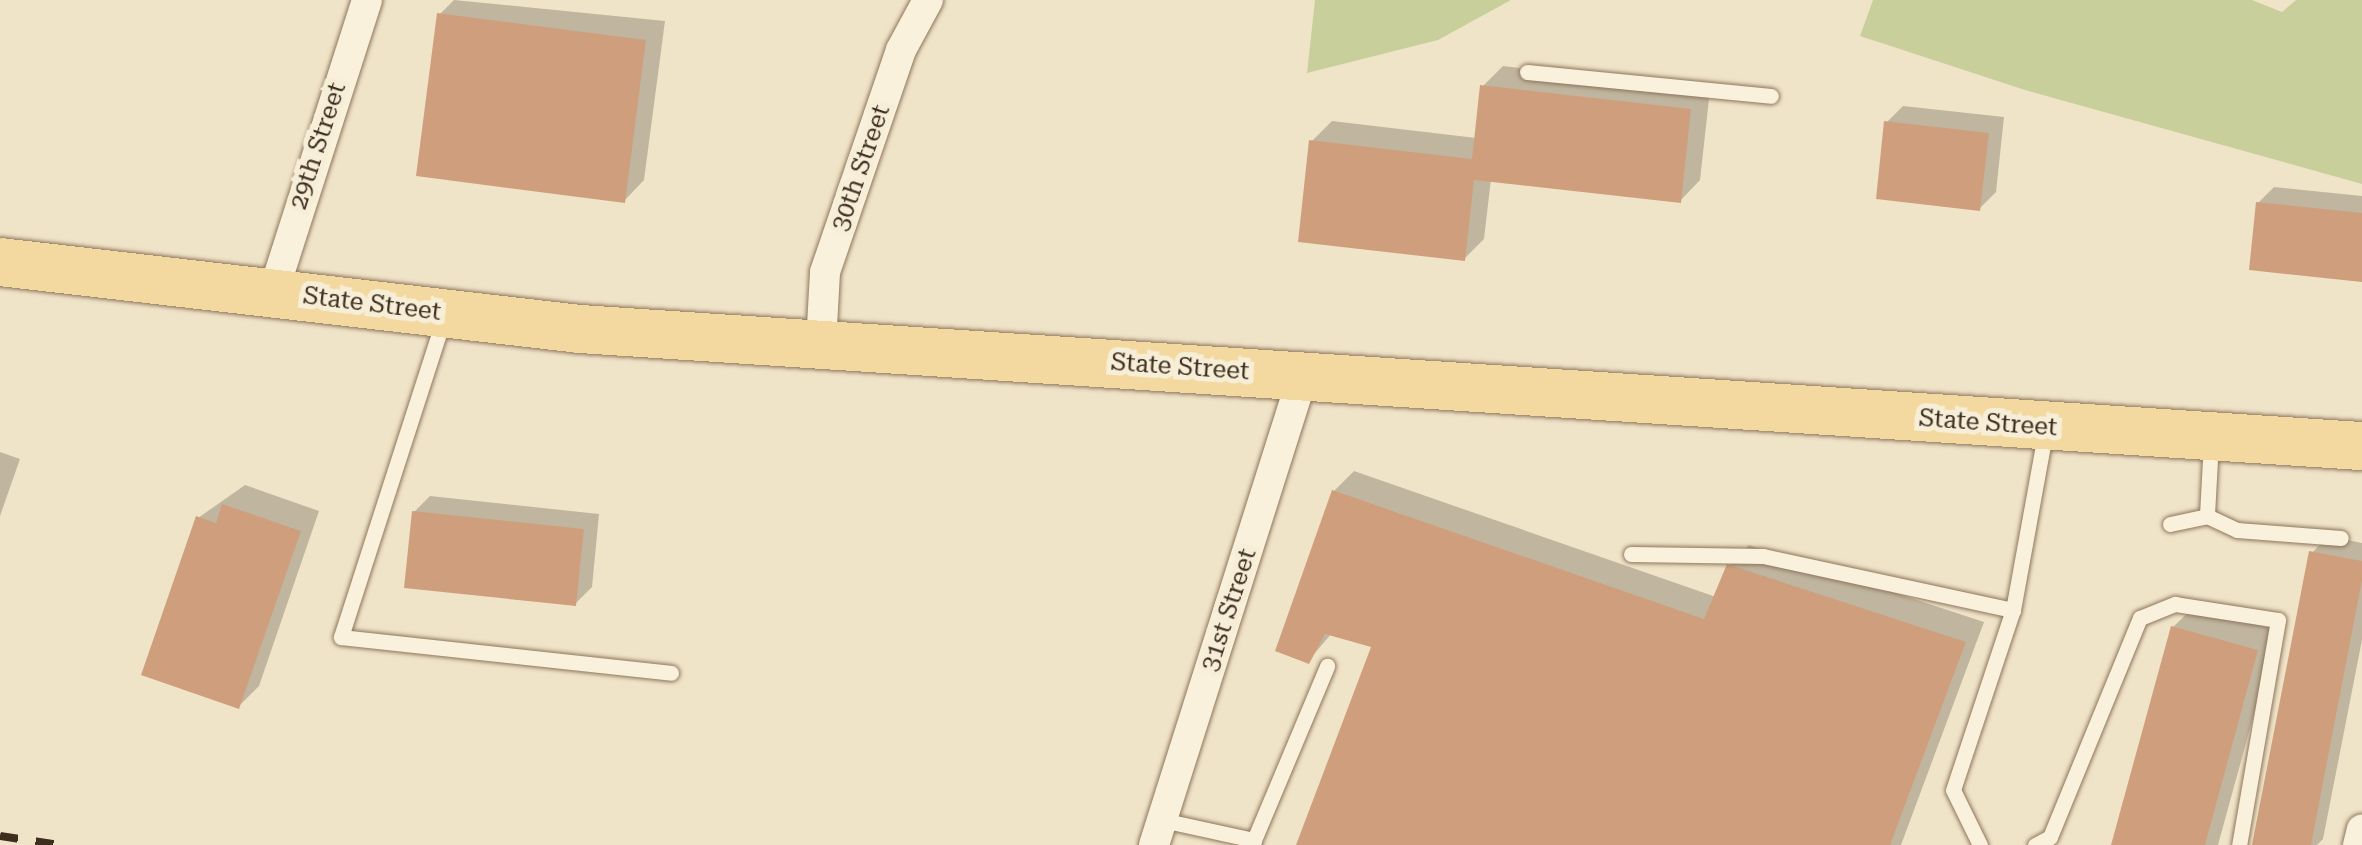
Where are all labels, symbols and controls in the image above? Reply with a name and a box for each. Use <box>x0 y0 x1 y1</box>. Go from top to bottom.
street label: 29th Street <box>283 79 353 213</box>
street label: 30th Street <box>825 101 897 235</box>
street label: State Street <box>301 281 443 327</box>
street label: State Street <box>1110 347 1250 387</box>
street label: State Street <box>1918 403 2058 443</box>
street label: 31st Street <box>1195 545 1263 675</box>

